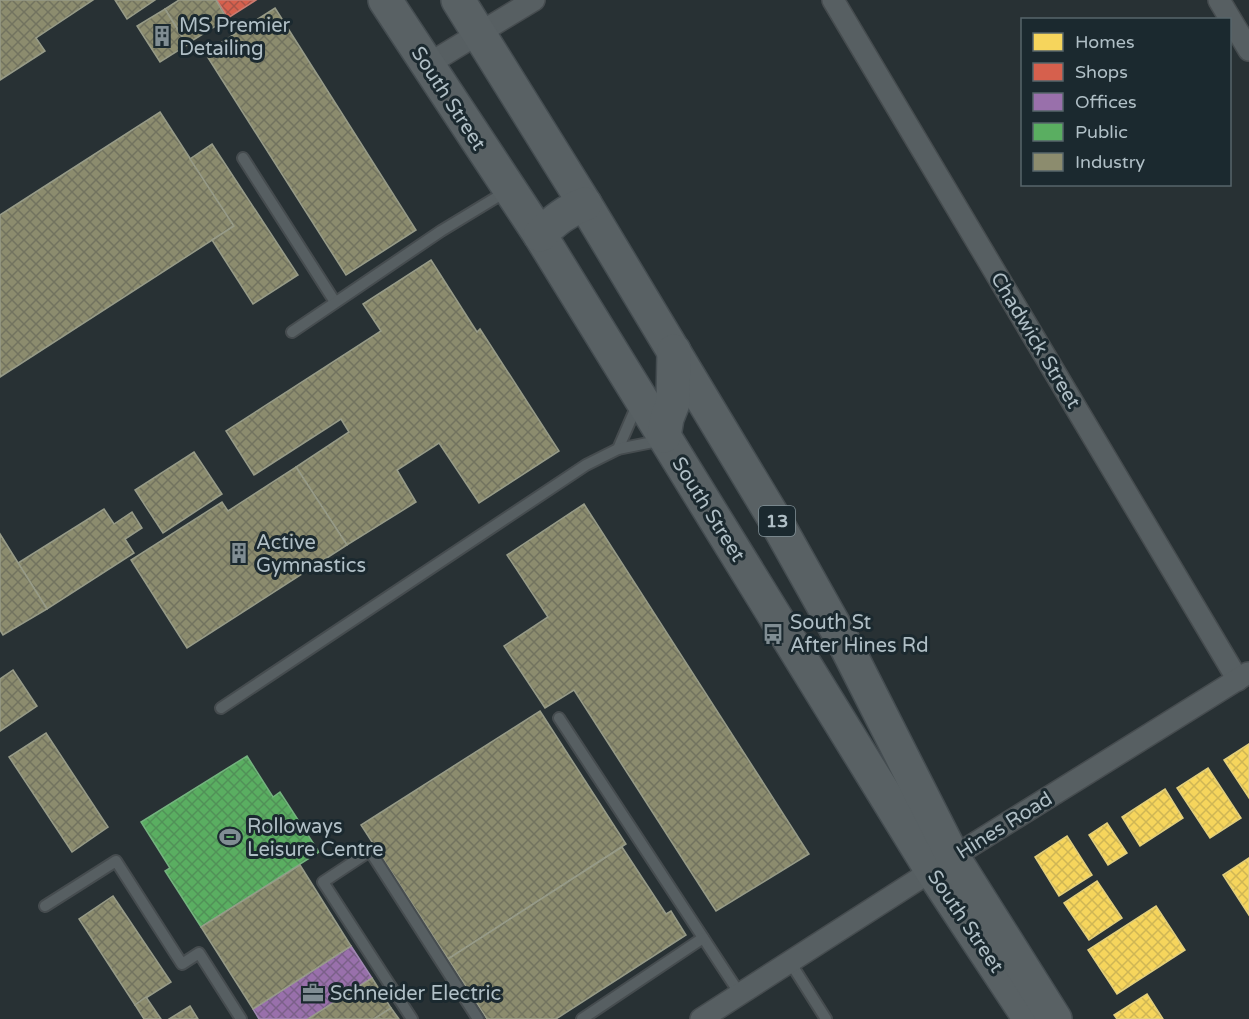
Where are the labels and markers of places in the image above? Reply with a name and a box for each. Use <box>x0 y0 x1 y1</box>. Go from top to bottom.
place label: MS Premier Detailing <box>179 14 290 61</box>
building icon: MS Premier Detailing <box>150 24 174 48</box>
place label: Active Gymnastics <box>256 531 366 578</box>
building icon: Active Gymnastics <box>227 541 251 565</box>
place label: South St After Hines Rd <box>790 611 929 658</box>
bus stop icon: South St After Hines Rd <box>761 622 785 646</box>
place label: Rolloways Leisure Centre <box>247 815 384 862</box>
sports icon: Rolloways Leisure Centre <box>218 825 242 849</box>
office icon: Schneider Electric <box>301 981 325 1005</box>
place label: Schneider Electric <box>330 982 501 1006</box>

